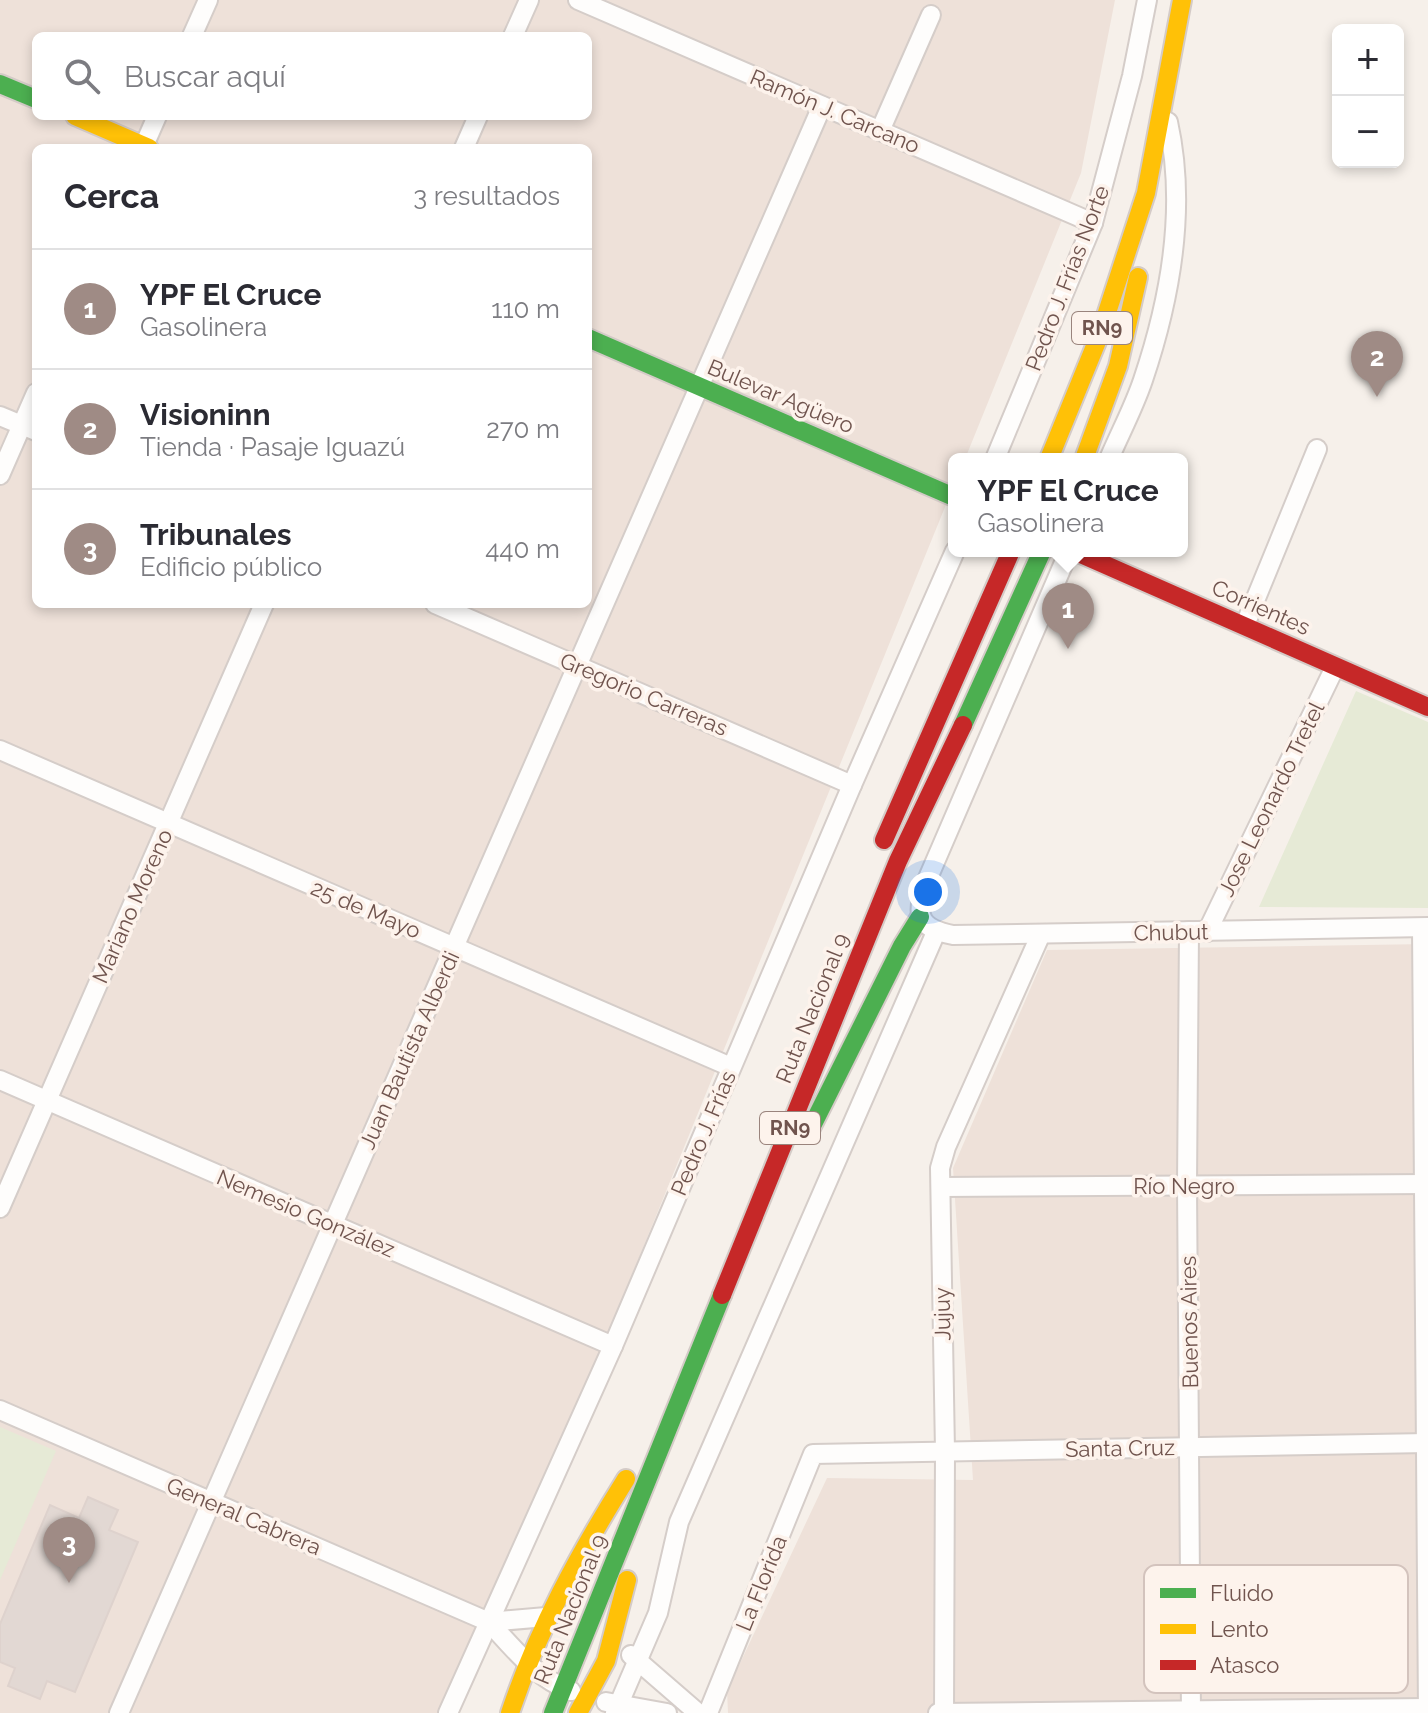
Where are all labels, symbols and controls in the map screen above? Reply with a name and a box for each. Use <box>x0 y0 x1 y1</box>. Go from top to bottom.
map controls <box>1332 24 1404 168</box>
button: + <box>1332 24 1404 96</box>
search box <box>32 32 592 120</box>
icon: search <box>60 54 104 98</box>
text: Buscar aquí <box>124 59 286 94</box>
street label: Ramón J. Carcano <box>746 63 924 159</box>
button: − <box>1332 96 1404 168</box>
text: Cerca <box>64 176 159 216</box>
text: 3 resultados <box>413 181 560 211</box>
street label: Pedro J. Frías Norte <box>1020 182 1114 374</box>
text: YPF El Cruce <box>140 277 322 312</box>
text: 1 <box>84 294 96 324</box>
text: 110 m <box>491 294 560 324</box>
text: Gasolinera <box>140 312 267 342</box>
road number: RN9 <box>1072 312 1132 344</box>
pin: 2 <box>1351 331 1403 397</box>
street label: Bulevar Agüero <box>704 353 858 439</box>
text: Visioninn <box>140 397 271 432</box>
text: 2 <box>83 414 97 444</box>
text: 270 m <box>486 414 560 444</box>
text: Tienda · Pasaje Iguazú <box>140 432 405 462</box>
popup <box>948 453 1188 557</box>
text: YPF El Cruce <box>977 473 1159 508</box>
text: Gasolinera <box>977 508 1104 538</box>
text: Tribunales <box>140 517 292 552</box>
text: 3 <box>83 534 97 564</box>
text: 440 m <box>485 534 560 564</box>
text: Edificio público <box>140 552 322 582</box>
street label: Corrientes <box>1208 574 1314 640</box>
pin: 1 <box>1042 583 1094 649</box>
street label: Gregorio Carreras <box>556 647 732 741</box>
street label: Jose Leonardo Tretel <box>1213 698 1329 900</box>
street label: Mariano Moreno <box>86 825 178 987</box>
your location <box>908 872 948 912</box>
street label: 25 de Mayo <box>307 874 425 944</box>
street label: Chubut <box>1133 918 1209 946</box>
street label: Ruta Nacional 9 <box>770 929 854 1087</box>
street label: Juan Bautista Alberdi <box>354 947 464 1153</box>
street label: Pedro J. Frías <box>665 1067 741 1199</box>
road number: RN9 <box>760 1112 820 1144</box>
street label: Nemesio González <box>213 1164 399 1262</box>
street label: Río Negro <box>1133 1173 1235 1199</box>
street label: Buenos Aires <box>1175 1255 1203 1389</box>
street label: Jujuy <box>929 1287 955 1341</box>
street label: Santa Cruz <box>1065 1434 1175 1462</box>
street label: General Cabrera <box>163 1472 325 1560</box>
pin: 3 <box>43 1517 95 1583</box>
street label: Ruta Nacional 9 <box>528 1530 612 1688</box>
street label: La Florida <box>730 1531 792 1635</box>
legend <box>1144 1565 1408 1693</box>
text: Fluido <box>1210 1580 1274 1606</box>
text: Lento <box>1210 1616 1268 1642</box>
text: Atasco <box>1210 1652 1279 1678</box>

